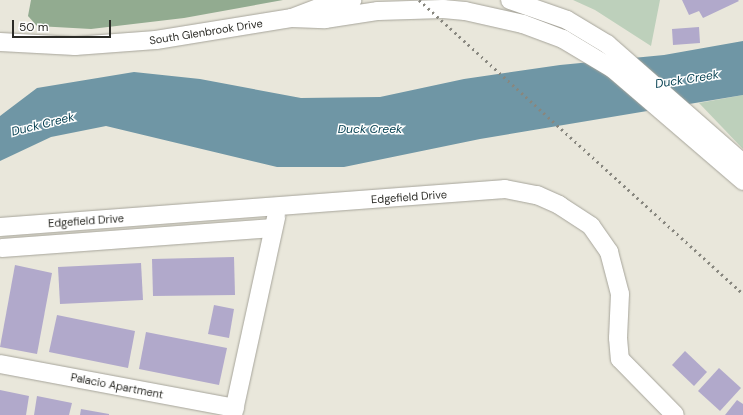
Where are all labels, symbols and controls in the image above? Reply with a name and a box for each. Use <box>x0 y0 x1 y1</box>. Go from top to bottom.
scale bar <box>14 12 113 38</box>
street label: South Glenbrook Drive <box>148 17 264 47</box>
text: 50 m <box>19 19 48 35</box>
water label: Duck Creek <box>654 68 720 92</box>
water label: Duck Creek <box>10 110 76 140</box>
water label: Duck Creek <box>338 123 402 137</box>
street label: Edgefield Drive <box>371 188 447 206</box>
street label: Edgefield Drive <box>48 212 124 230</box>
street label: Palacio Apartment <box>70 371 164 401</box>

